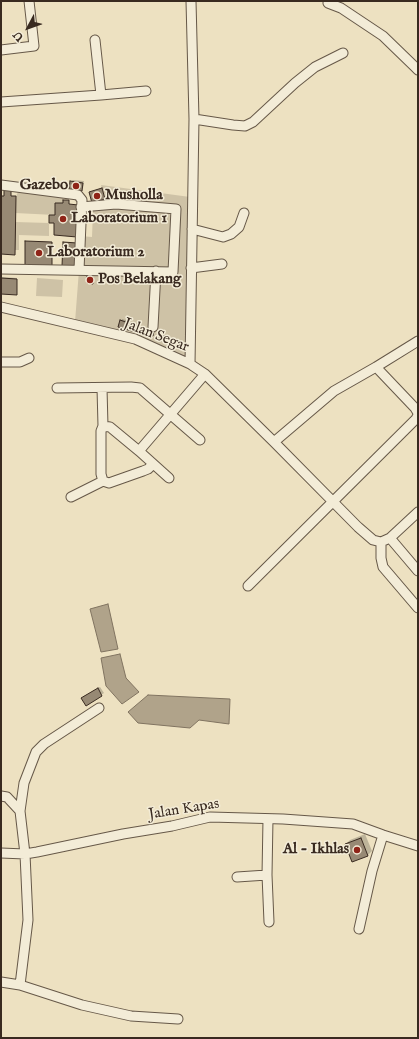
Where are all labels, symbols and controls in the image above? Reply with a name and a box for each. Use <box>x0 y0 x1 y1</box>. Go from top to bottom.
north arrow <box>8 8 48 48</box>
text: U <box>11 28 27 44</box>
place label: Gazebo <box>20 177 68 195</box>
marker: Gazebo <box>71 181 81 191</box>
place label: Musholla <box>105 187 163 205</box>
marker: Musholla <box>92 191 102 201</box>
place label: Laboratorium 1 <box>71 210 167 228</box>
marker: Laboratorium 1 <box>58 214 68 224</box>
place label: Laboratorium 2 <box>47 244 144 262</box>
marker: Laboratorium 2 <box>34 248 44 258</box>
place label: Pos Belakang <box>98 271 181 289</box>
marker: Pos Belakang <box>85 275 95 285</box>
street label: Jalan Segar <box>121 315 191 357</box>
street label: Jalan Kapas <box>147 796 221 824</box>
place label: Al - Ikhlas <box>283 841 349 859</box>
marker: Al - Ikhlas <box>352 845 362 855</box>

